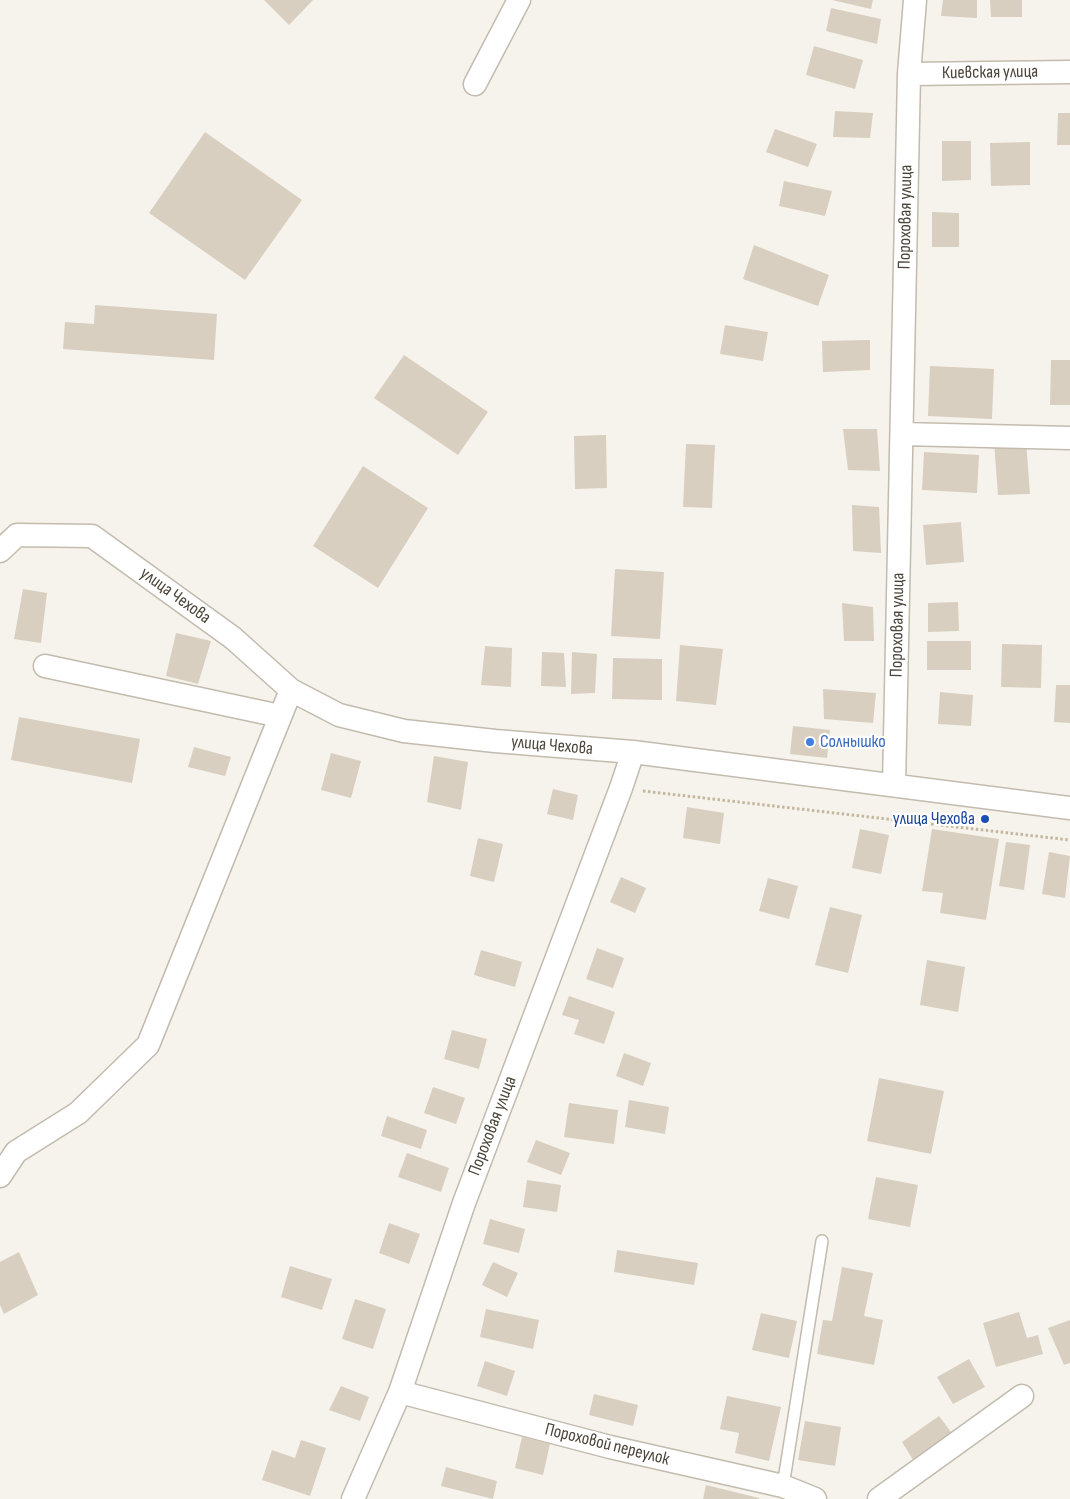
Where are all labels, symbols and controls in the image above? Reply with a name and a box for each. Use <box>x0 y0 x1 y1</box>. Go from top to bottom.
street label: Киевская улица <box>942 61 1038 85</box>
street label: Пороховая улица <box>894 164 918 270</box>
street label: улица Чехова <box>135 563 215 629</box>
street label: Пороховая улица <box>886 572 910 678</box>
place label: Солнышко <box>820 731 886 753</box>
street label: улица Чехова <box>510 732 594 760</box>
marker: Солнышко <box>804 736 816 748</box>
place label: улица Чехова <box>893 808 975 830</box>
marker: улица Чехова <box>979 813 991 825</box>
street label: Пороховая улица <box>464 1073 522 1179</box>
street label: Пороховой переулок <box>542 1419 672 1471</box>

